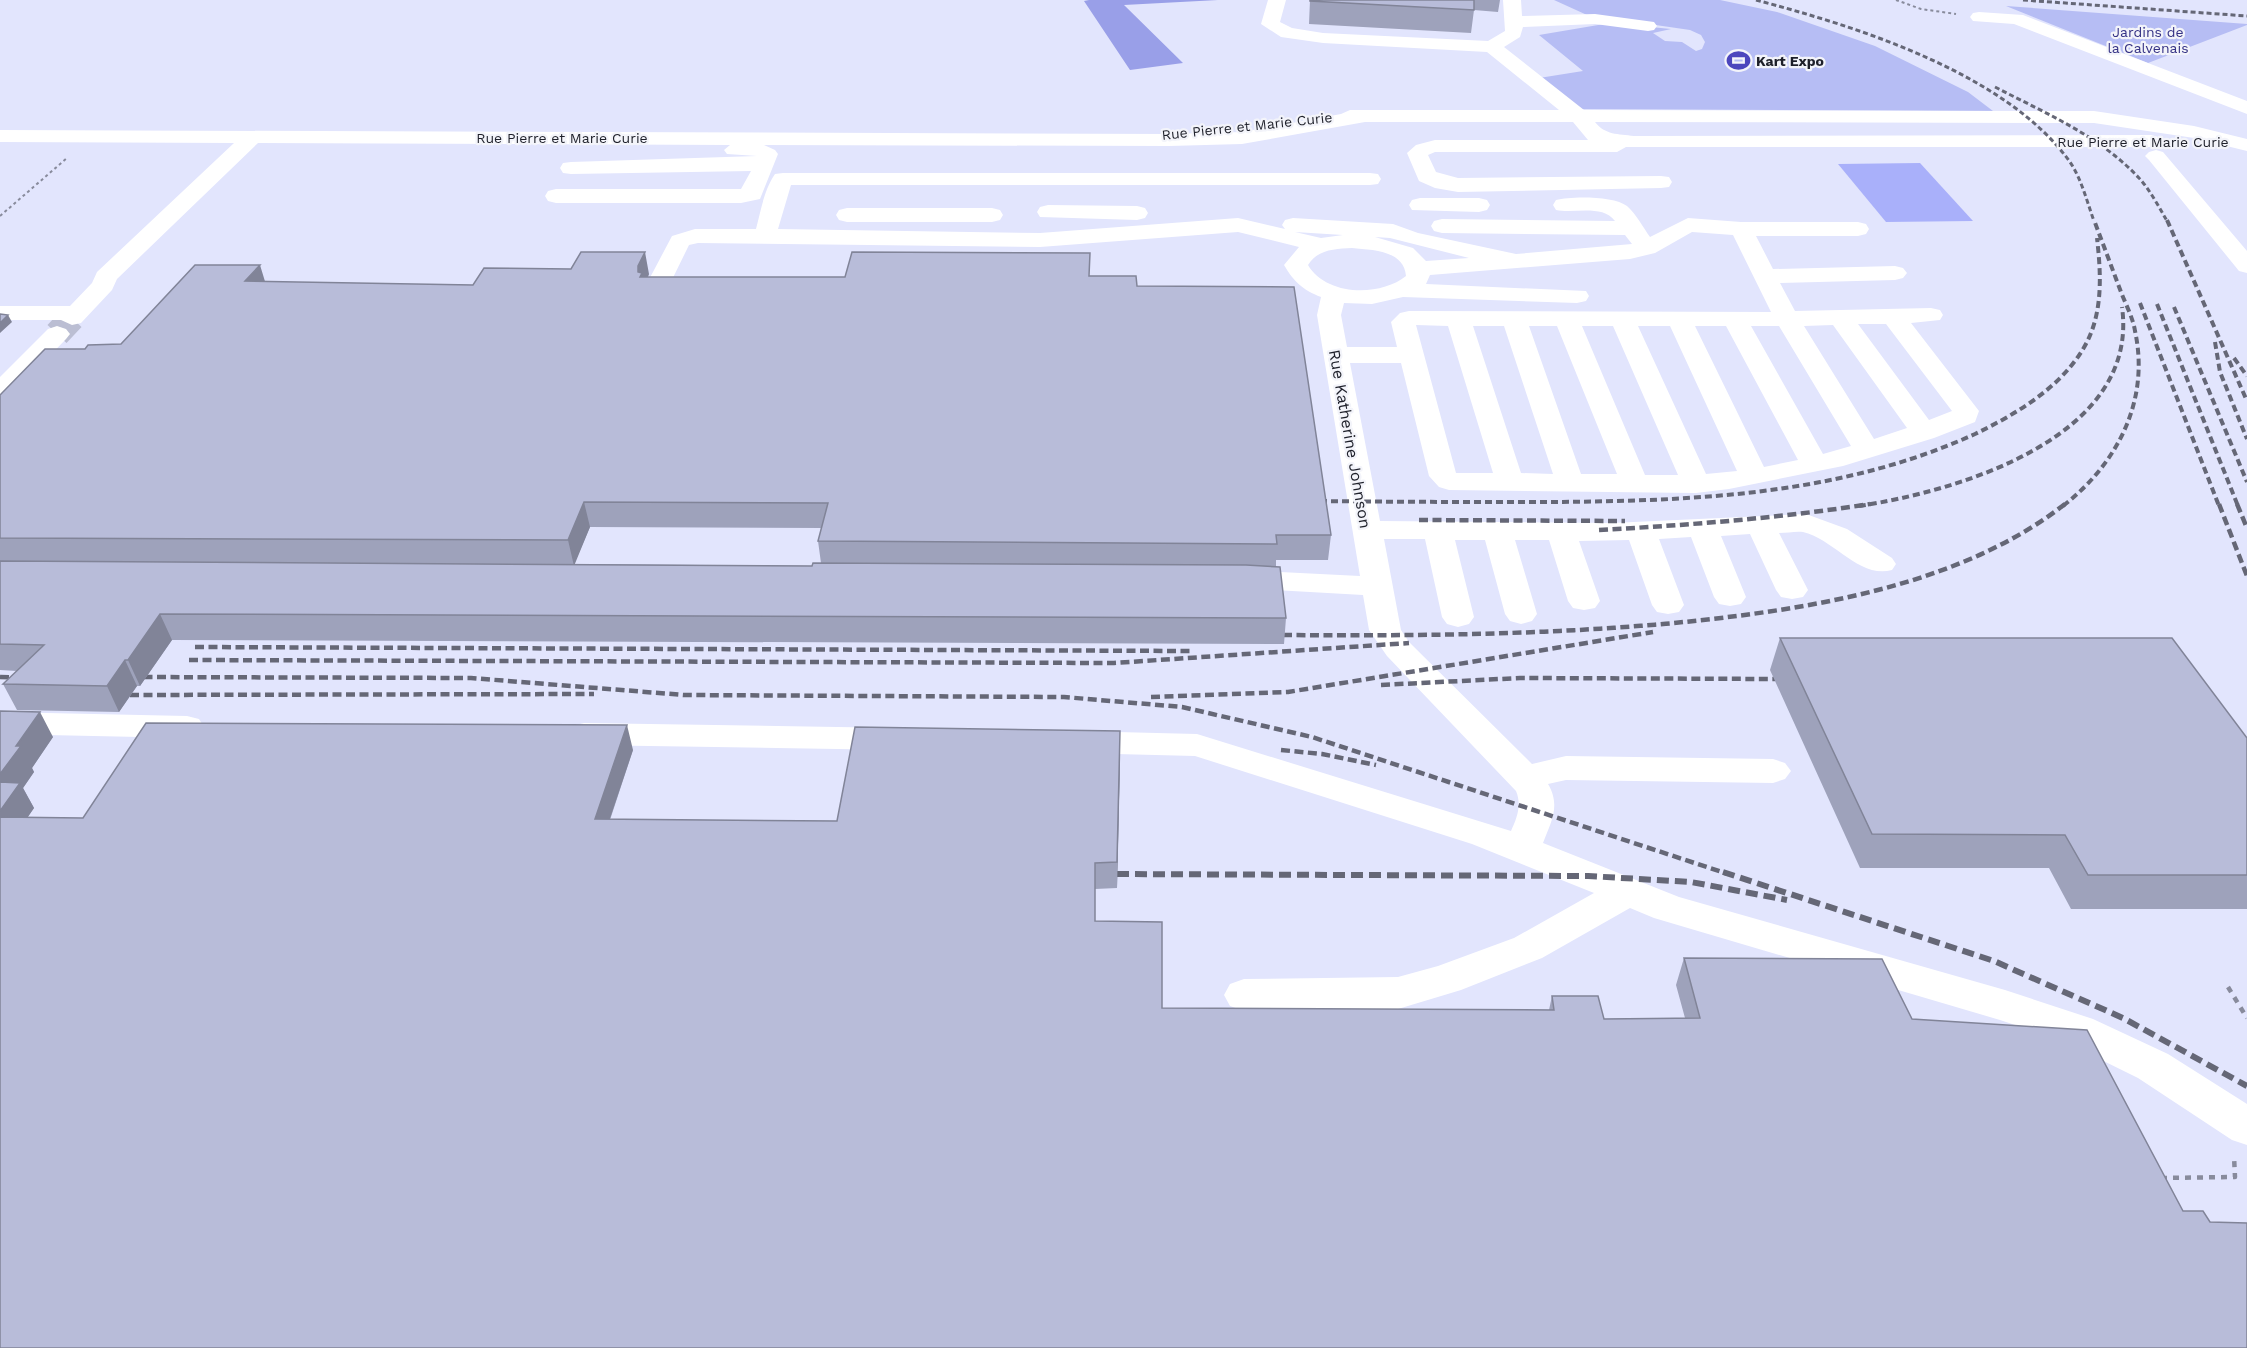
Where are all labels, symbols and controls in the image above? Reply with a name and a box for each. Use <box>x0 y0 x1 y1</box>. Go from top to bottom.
park label: Jardins de la Calvenais <box>2107 24 2189 56</box>
sports icon: Kart Expo <box>1725 48 1751 74</box>
place label: Kart Expo <box>1756 53 1824 69</box>
street label: Rue Pierre et Marie Curie <box>1161 109 1333 143</box>
street label: Rue Pierre et Marie Curie <box>476 130 648 146</box>
street label: Rue Pierre et Marie Curie <box>2057 134 2229 150</box>
street label: Rue Katherine Johnson <box>1325 348 1375 530</box>

